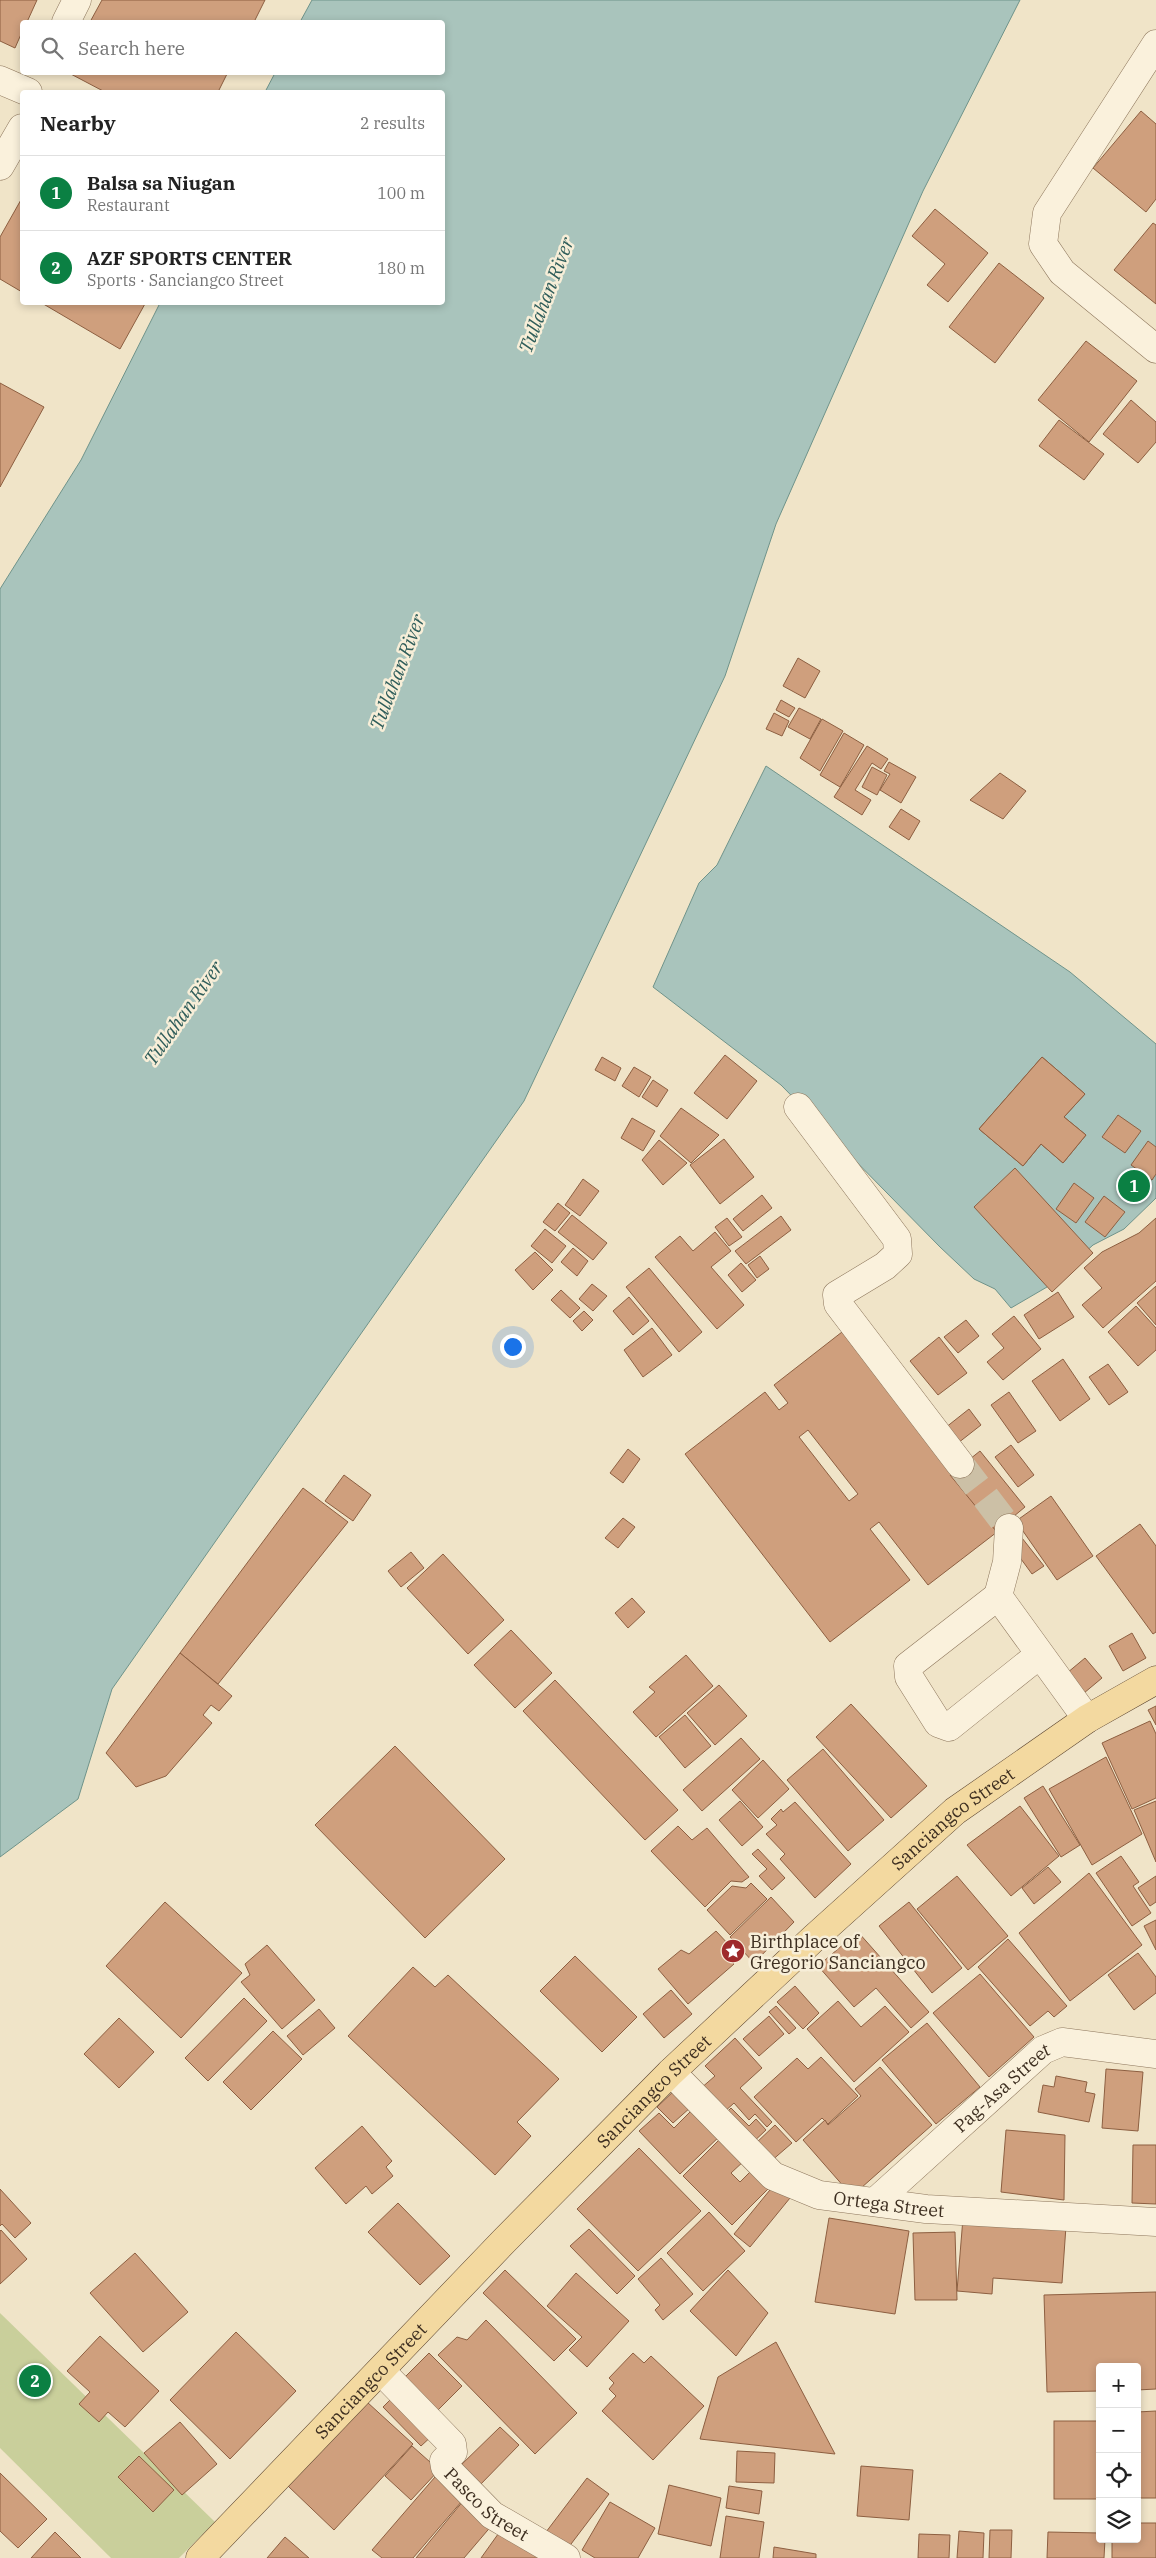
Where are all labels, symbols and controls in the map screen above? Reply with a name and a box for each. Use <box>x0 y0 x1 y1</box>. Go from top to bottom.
search box <box>20 20 445 75</box>
icon: search <box>38 34 66 62</box>
text: Search here <box>78 36 185 60</box>
text: Nearby <box>40 109 116 137</box>
text: 2 results <box>360 113 425 133</box>
text: Balsa sa Niugan <box>87 171 235 195</box>
text: 1 <box>51 183 61 203</box>
text: 100 m <box>377 183 425 203</box>
text: Restaurant <box>87 195 170 215</box>
water label: Tullahan River <box>513 233 579 356</box>
text: AZF SPORTS CENTER <box>87 246 292 270</box>
text: 2 <box>51 258 61 278</box>
text: 180 m <box>377 258 425 278</box>
text: Sports · Sanciangco Street <box>87 270 284 290</box>
water label: Tullahan River <box>364 610 430 733</box>
water label: Tullahan River <box>138 956 228 1070</box>
pin: 1 <box>1118 1167 1150 1205</box>
your location <box>500 1334 526 1360</box>
street label: Sanciangco Street <box>886 1762 1019 1875</box>
place label: Birthplace of Gregorio Sanciangco <box>750 1930 926 1974</box>
place icon: Birthplace of Gregorio Sanciangco <box>720 1938 746 1964</box>
street label: Sanciangco Street <box>591 2029 715 2152</box>
street label: Pag-Asa Street <box>949 2037 1053 2137</box>
street label: Ortega Street <box>832 2186 945 2222</box>
street label: Sanciangco Street <box>309 2318 431 2443</box>
pin: 2 <box>19 2362 51 2400</box>
map controls <box>1096 2363 1141 2543</box>
button: + <box>1096 2363 1141 2408</box>
button: − <box>1096 2408 1141 2453</box>
button: locate <box>1096 2453 1141 2498</box>
street label: Pasco Street <box>440 2462 533 2546</box>
button: layers <box>1096 2498 1141 2543</box>

